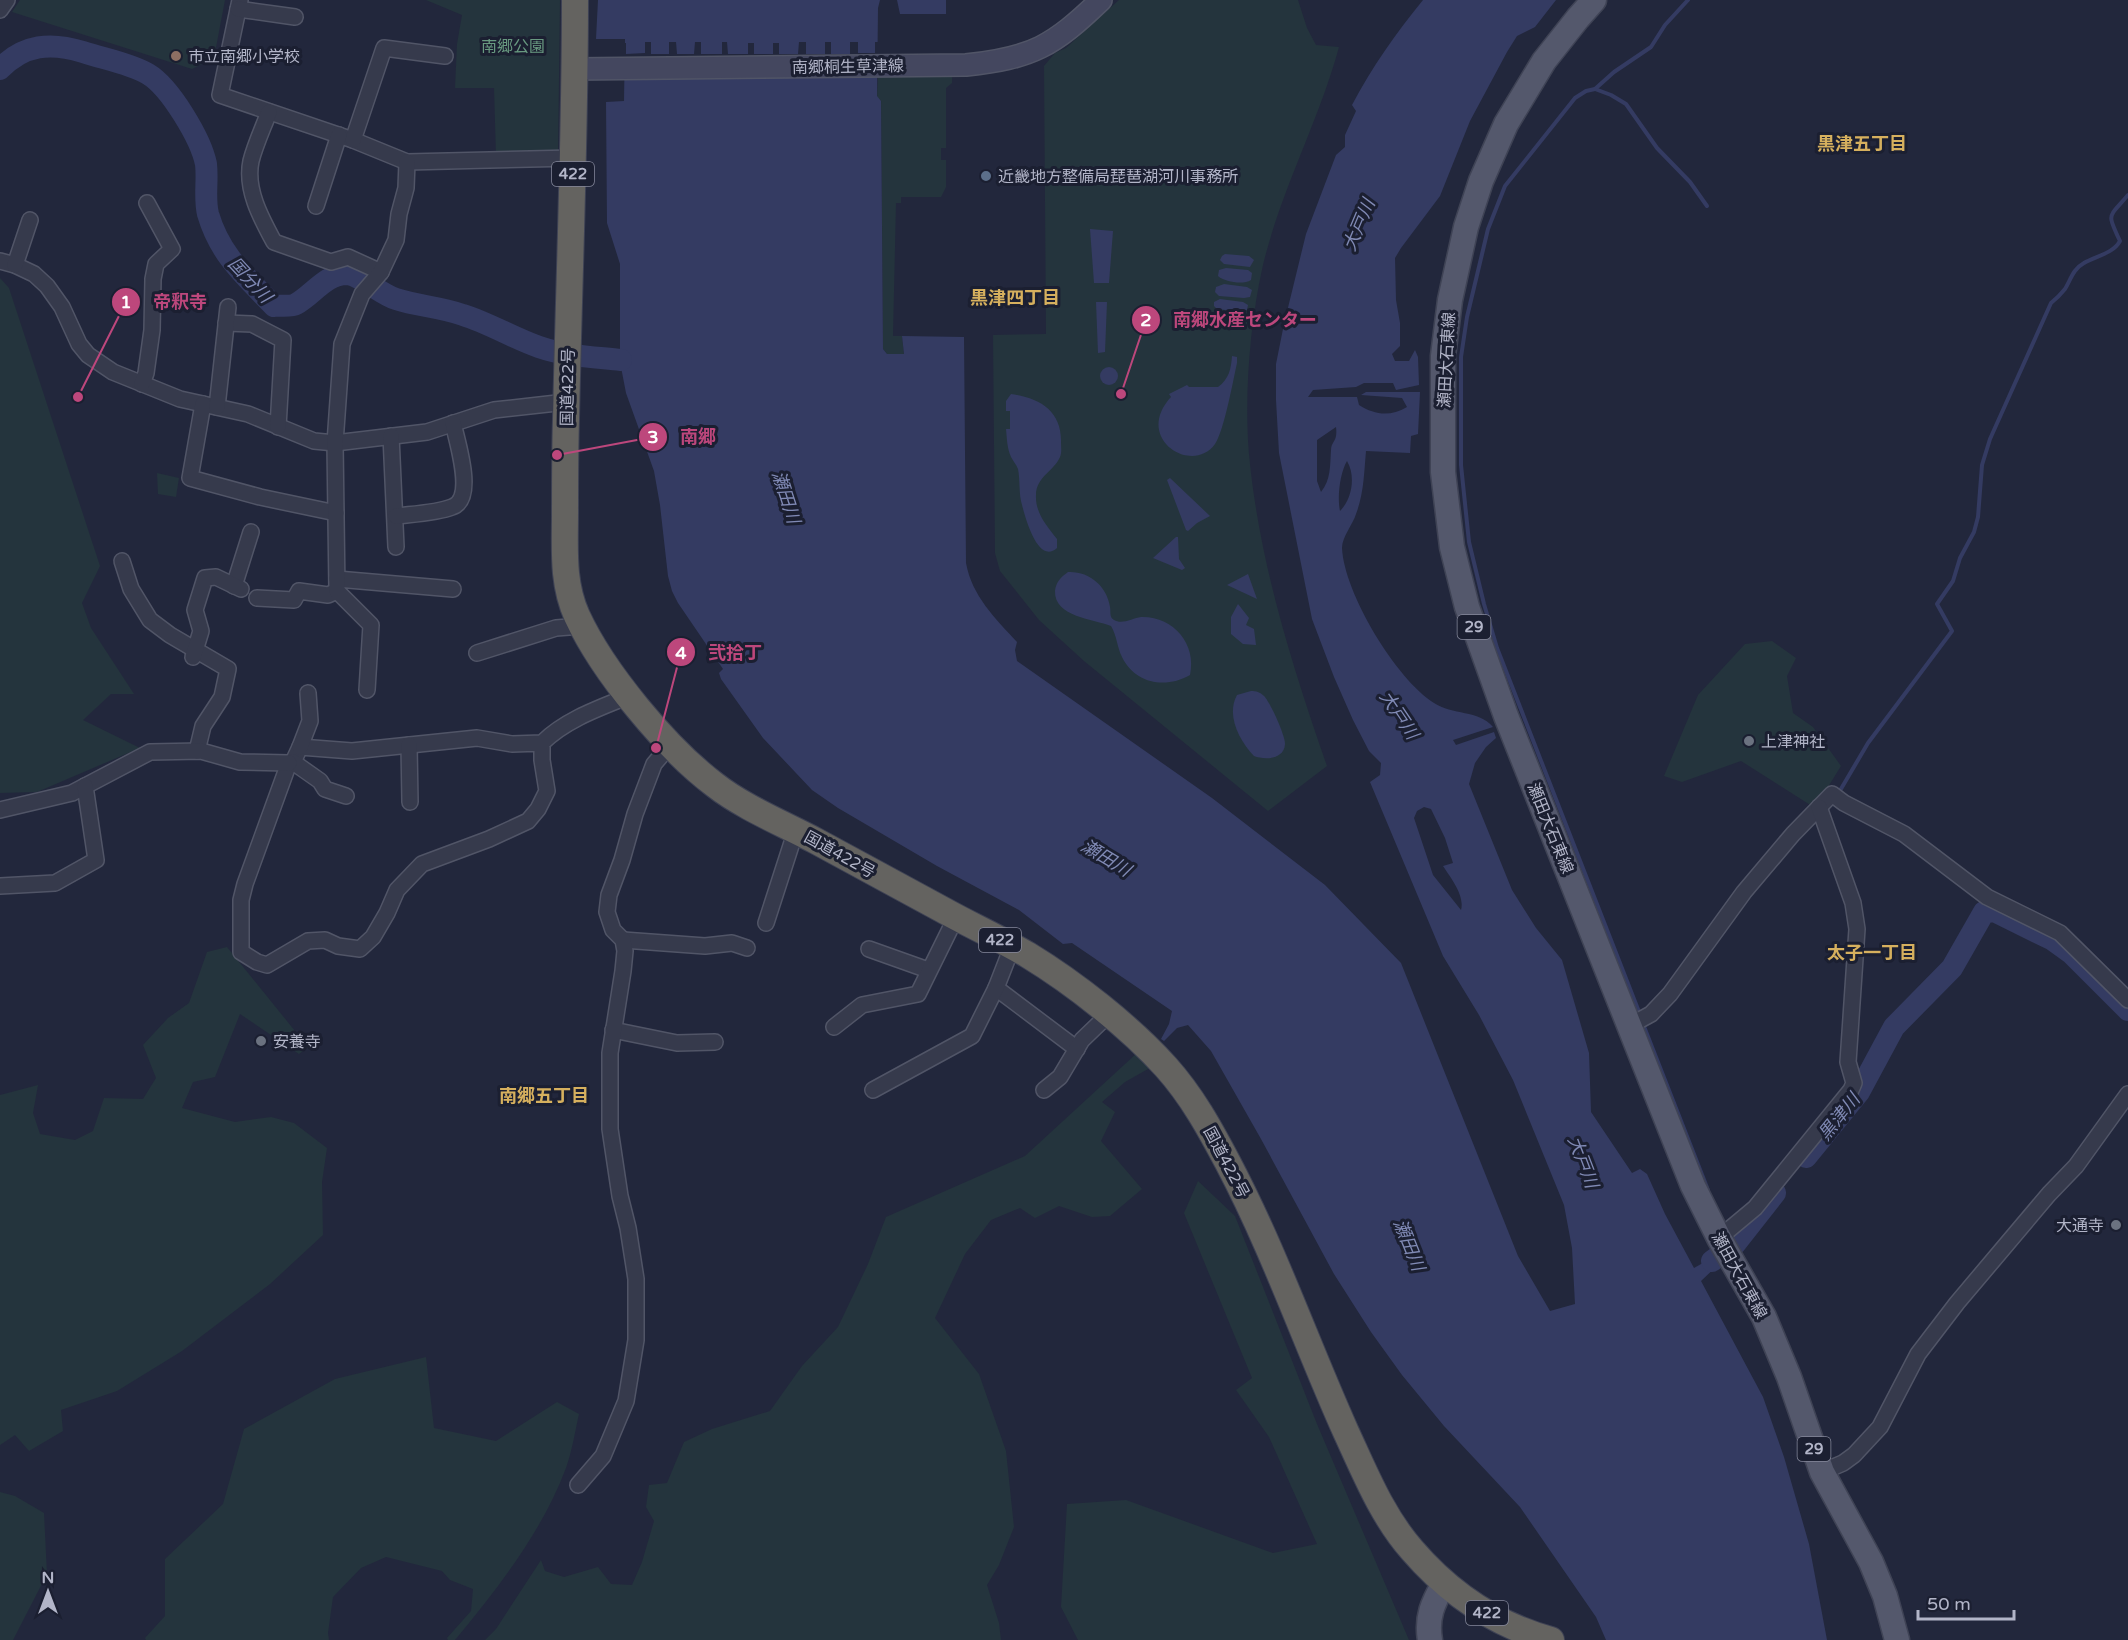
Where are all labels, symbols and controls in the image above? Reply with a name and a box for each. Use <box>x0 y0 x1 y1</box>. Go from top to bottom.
park label: 南郷公園 <box>481 37 545 57</box>
place label: 市立南郷小学校 <box>188 47 300 67</box>
marker: 市立南郷小学校 <box>169 49 183 63</box>
street label: 南郷桐生草津線 <box>792 56 904 78</box>
district label: 黒津五丁目 <box>1817 133 1907 155</box>
road number: 422 <box>552 162 594 186</box>
place label: 近畿地方整備局琵琶湖河川事務所 <box>998 167 1238 187</box>
marker: 近畿地方整備局琵琶湖河川事務所 <box>979 169 993 183</box>
water label: 大戸川 <box>1338 194 1380 254</box>
water label: 国分川 <box>224 253 278 309</box>
callout: 帝釈寺 <box>111 284 219 320</box>
district label: 黒津四丁目 <box>970 287 1060 309</box>
text: 1 <box>120 291 132 313</box>
text: 帝釈寺 <box>153 291 207 313</box>
callout: 南郷水産センター <box>1131 302 1329 338</box>
text: 2 <box>1140 309 1152 331</box>
text: 南郷水産センター <box>1173 309 1317 331</box>
street label: 瀬田大石東線 <box>1434 312 1459 409</box>
street label: 国道422号 <box>557 348 579 426</box>
callout: 南郷 <box>638 419 728 455</box>
text: 3 <box>647 426 659 448</box>
text: 南郷 <box>680 426 716 448</box>
water label: 瀬田川 <box>767 468 805 528</box>
road number: 29 <box>1458 615 1490 639</box>
callout: 弐拾丁 <box>666 634 774 670</box>
text: 4 <box>675 642 687 664</box>
text: 弐拾丁 <box>708 642 762 664</box>
water label: 大戸川 <box>1375 686 1424 745</box>
place label: 上津神社 <box>1761 732 1825 752</box>
marker: 上津神社 <box>1742 734 1756 748</box>
street label: 瀬田大石東線 <box>1523 780 1577 877</box>
street label: 国道422号 <box>800 827 879 883</box>
water label: 瀬田川 <box>1077 835 1137 882</box>
road number: 422 <box>979 928 1021 952</box>
district label: 太子一丁目 <box>1827 942 1917 964</box>
place label: 安養寺 <box>273 1032 321 1052</box>
marker: 安養寺 <box>254 1034 268 1048</box>
district label: 南郷五丁目 <box>499 1085 589 1107</box>
water label: 黒津川 <box>1813 1088 1866 1145</box>
street label: 国道422号 <box>1199 1123 1253 1202</box>
water label: 大戸川 <box>1563 1133 1604 1193</box>
water label: 瀬田川 <box>1389 1216 1430 1276</box>
place label: 大通寺 <box>2056 1216 2104 1236</box>
marker: 大通寺 <box>2109 1218 2123 1232</box>
street label: 瀬田大石東線 <box>1707 1229 1771 1322</box>
road number: 29 <box>1798 1437 1830 1461</box>
north arrow <box>18 1562 78 1622</box>
text: N <box>42 1568 54 1588</box>
scale bar <box>1918 1583 2014 1621</box>
text: 50 m <box>1927 1593 1971 1615</box>
road number: 422 <box>1466 1601 1508 1625</box>

